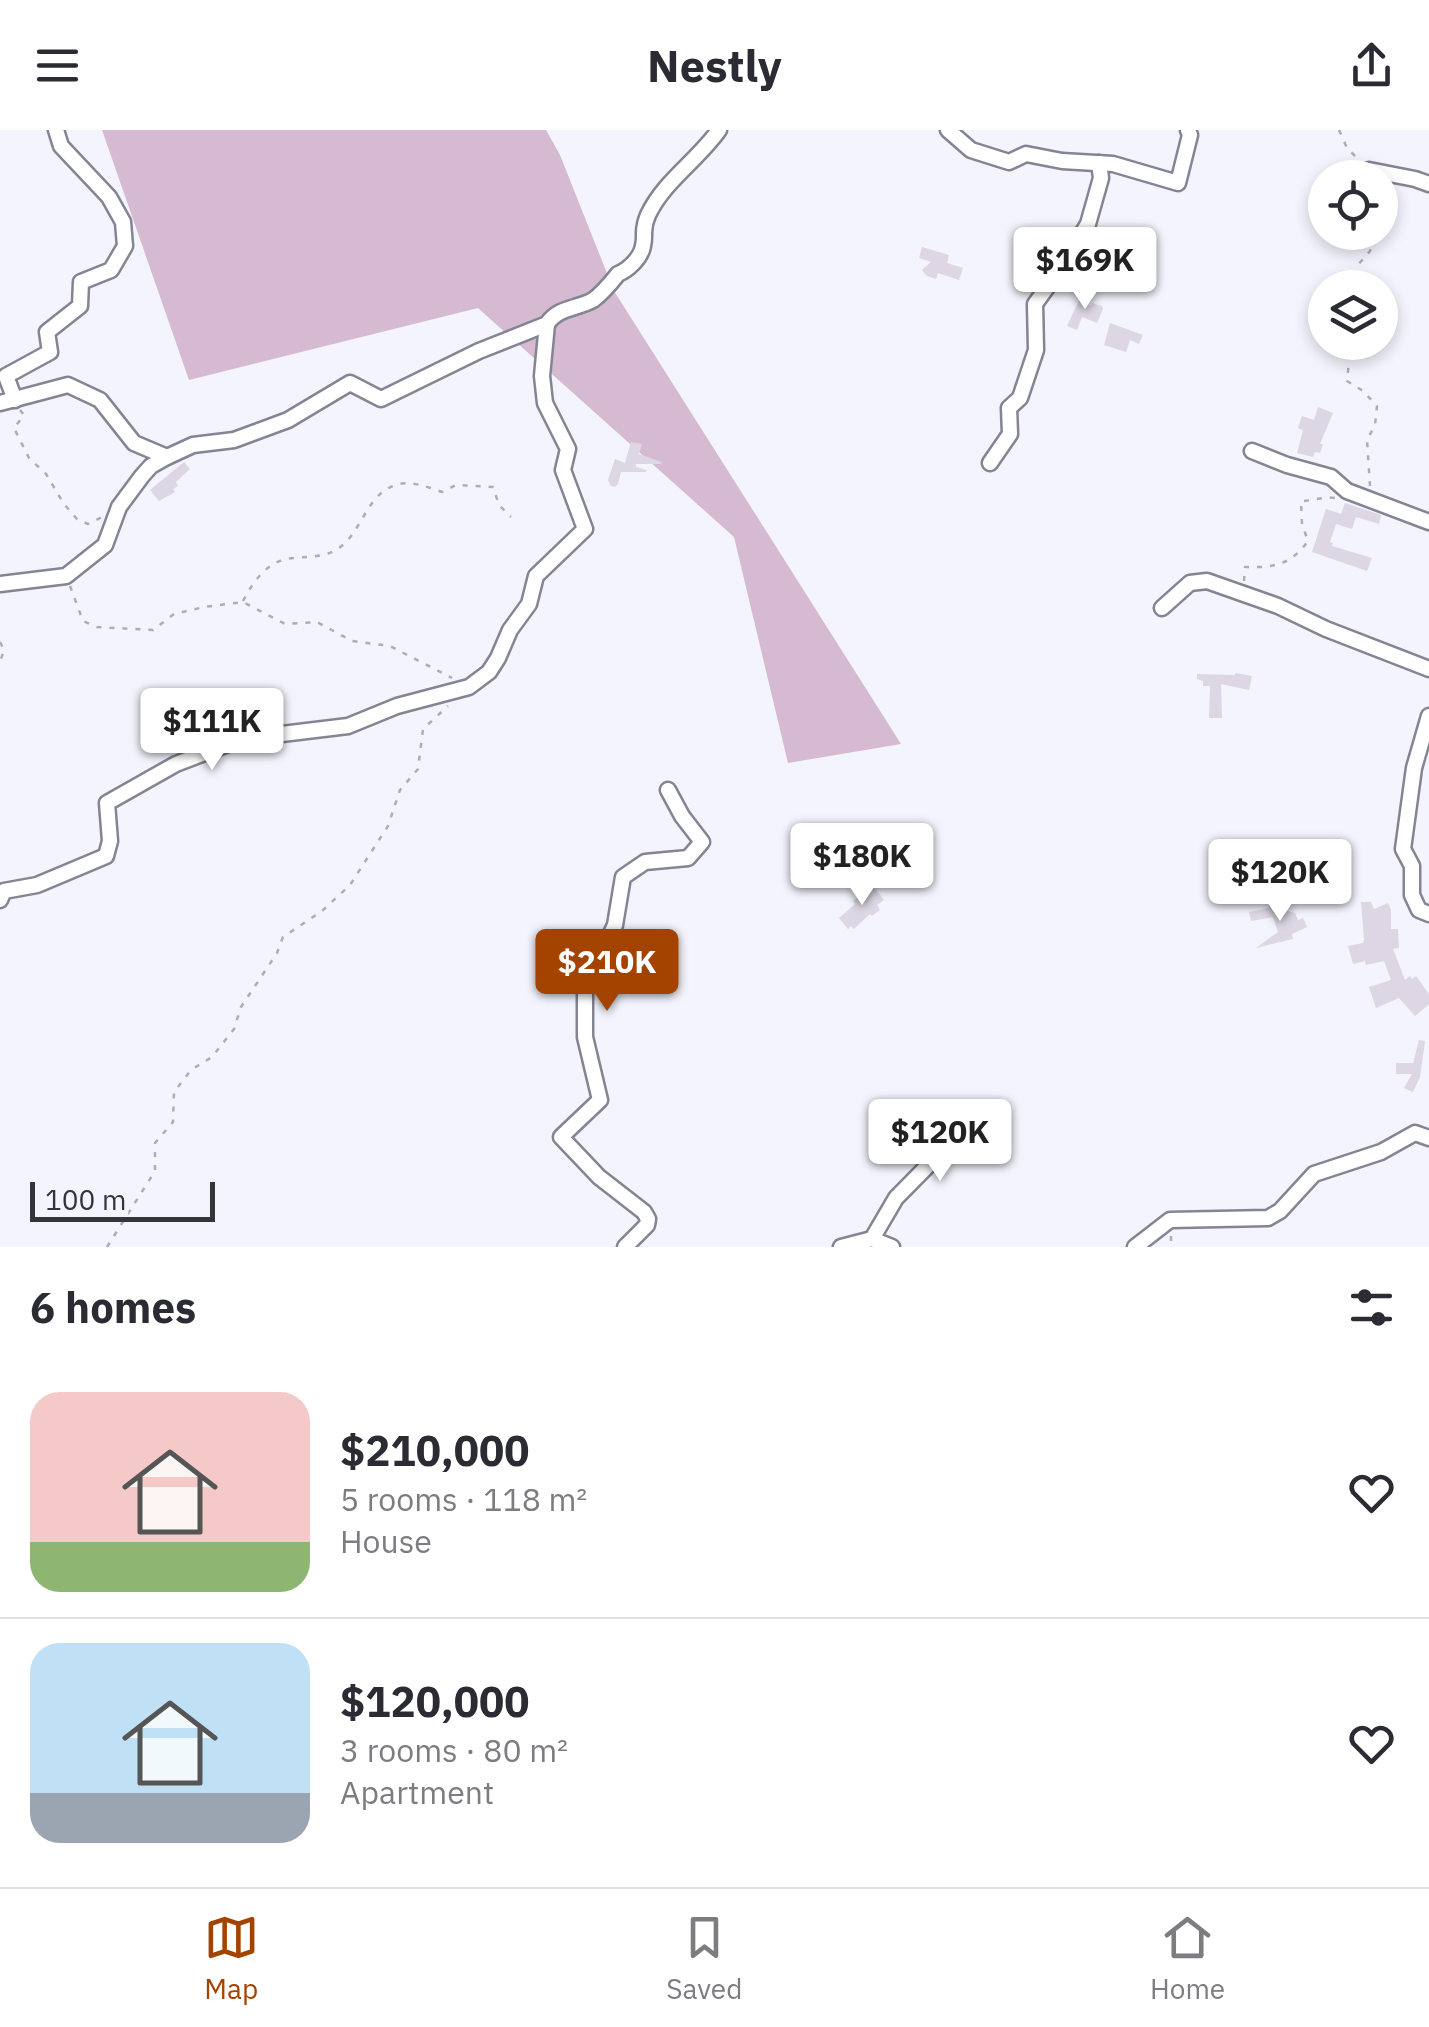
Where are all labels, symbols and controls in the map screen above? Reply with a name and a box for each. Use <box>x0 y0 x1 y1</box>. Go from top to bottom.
text: Nestly <box>647 36 782 94</box>
icon: menu <box>30 38 85 93</box>
icon: share <box>1344 38 1399 93</box>
map controls <box>1308 160 1398 360</box>
button: locate <box>1308 160 1398 250</box>
pin: $169K <box>1015 227 1155 312</box>
text: $169K <box>1035 238 1135 280</box>
button: layers <box>1308 270 1398 360</box>
pin: $111K <box>142 688 282 773</box>
text: $111K <box>162 699 262 741</box>
pin: $180K <box>792 823 932 908</box>
text: $180K <box>812 834 912 876</box>
pin: $120K <box>1210 839 1350 924</box>
text: $120K <box>1230 850 1330 892</box>
pin: $210K <box>537 929 677 1014</box>
text: $210K <box>557 940 657 982</box>
pin: $120K <box>870 1099 1010 1184</box>
text: $120K <box>890 1110 990 1152</box>
scale bar <box>30 1177 215 1222</box>
text: 100 m <box>45 1181 126 1218</box>
text: 6 homes <box>30 1280 196 1335</box>
icon: filters <box>1344 1280 1399 1335</box>
text: $210,000 <box>340 1423 529 1478</box>
icon: home <box>110 1432 230 1552</box>
icon: heart <box>1344 1465 1399 1520</box>
text: 5 rooms · 118 m² <box>340 1478 587 1520</box>
text: House <box>340 1520 432 1562</box>
text: $120,000 <box>340 1674 529 1729</box>
icon: home <box>110 1683 230 1803</box>
icon: heart <box>1344 1716 1399 1771</box>
text: 3 rooms · 80 m² <box>340 1729 568 1771</box>
text: Apartment <box>340 1771 494 1813</box>
tab: Map <box>204 1910 259 2007</box>
tab: Saved <box>666 1910 742 2007</box>
tab: Home <box>1150 1910 1225 2007</box>

